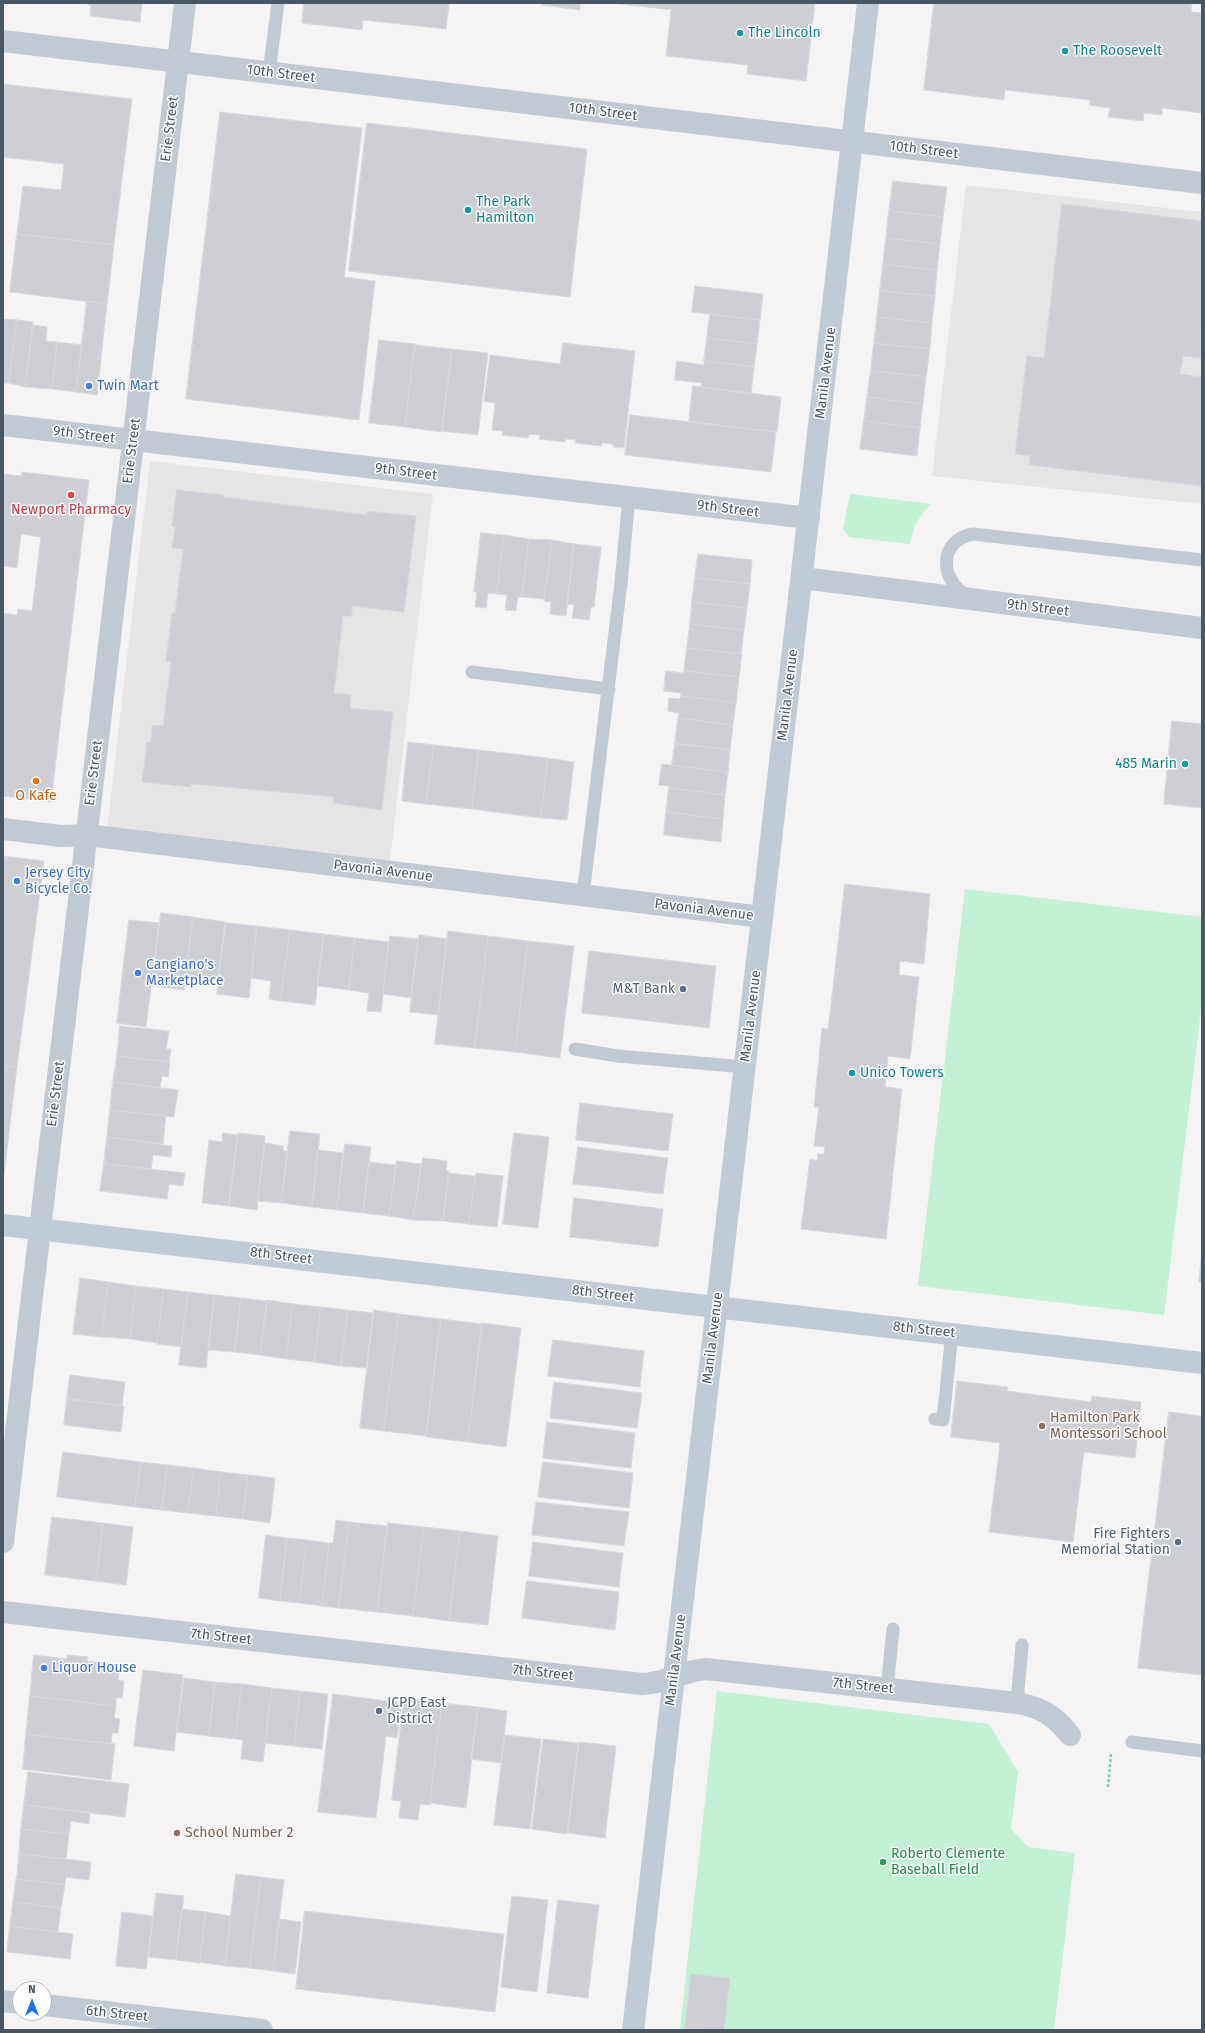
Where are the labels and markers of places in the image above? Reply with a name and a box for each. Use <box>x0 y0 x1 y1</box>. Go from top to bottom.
place label: The Lincoln <box>748 25 821 41</box>
marker: The Lincoln <box>735 28 745 38</box>
place label: The Roosevelt <box>1073 43 1162 59</box>
marker: The Roosevelt <box>1060 46 1070 56</box>
place label: The Park Hamilton <box>476 194 534 226</box>
marker: The Park Hamilton <box>463 205 473 215</box>
place label: Twin Mart <box>97 378 159 394</box>
marker: Twin Mart <box>84 381 94 391</box>
marker: Newport Pharmacy <box>66 490 76 500</box>
place label: Newport Pharmacy <box>11 502 131 518</box>
place label: 485 Marin <box>1115 756 1177 772</box>
marker: 485 Marin <box>1180 759 1190 769</box>
marker: O Kafe <box>31 776 41 786</box>
place label: O Kafe <box>15 788 57 804</box>
place label: Jersey City Bicycle Co. <box>25 865 92 898</box>
marker: Jersey City Bicycle Co. <box>12 876 22 886</box>
place label: Cangiano's Marketplace <box>146 957 224 990</box>
marker: Cangiano's Marketplace <box>133 968 143 978</box>
place label: M&T Bank <box>613 981 675 997</box>
marker: M&T Bank <box>678 984 688 994</box>
place label: Unico Towers <box>860 1065 944 1081</box>
marker: Unico Towers <box>847 1068 857 1078</box>
place label: Hamilton Park Montessori School <box>1050 1410 1167 1442</box>
marker: Hamilton Park Montessori School <box>1037 1421 1047 1431</box>
place label: Fire Fighters Memorial Station <box>1061 1526 1170 1558</box>
marker: Fire Fighters Memorial Station <box>1173 1537 1183 1547</box>
place label: Liquor House <box>52 1660 137 1676</box>
marker: Liquor House <box>39 1663 49 1673</box>
place label: JCPD East District <box>387 1695 446 1728</box>
marker: JCPD East District <box>374 1706 384 1716</box>
place label: School Number 2 <box>185 1825 293 1841</box>
marker: School Number 2 <box>172 1828 182 1838</box>
place label: Roberto Clemente Baseball Field <box>891 1846 1005 1878</box>
marker: Roberto Clemente Baseball Field <box>878 1857 888 1867</box>

